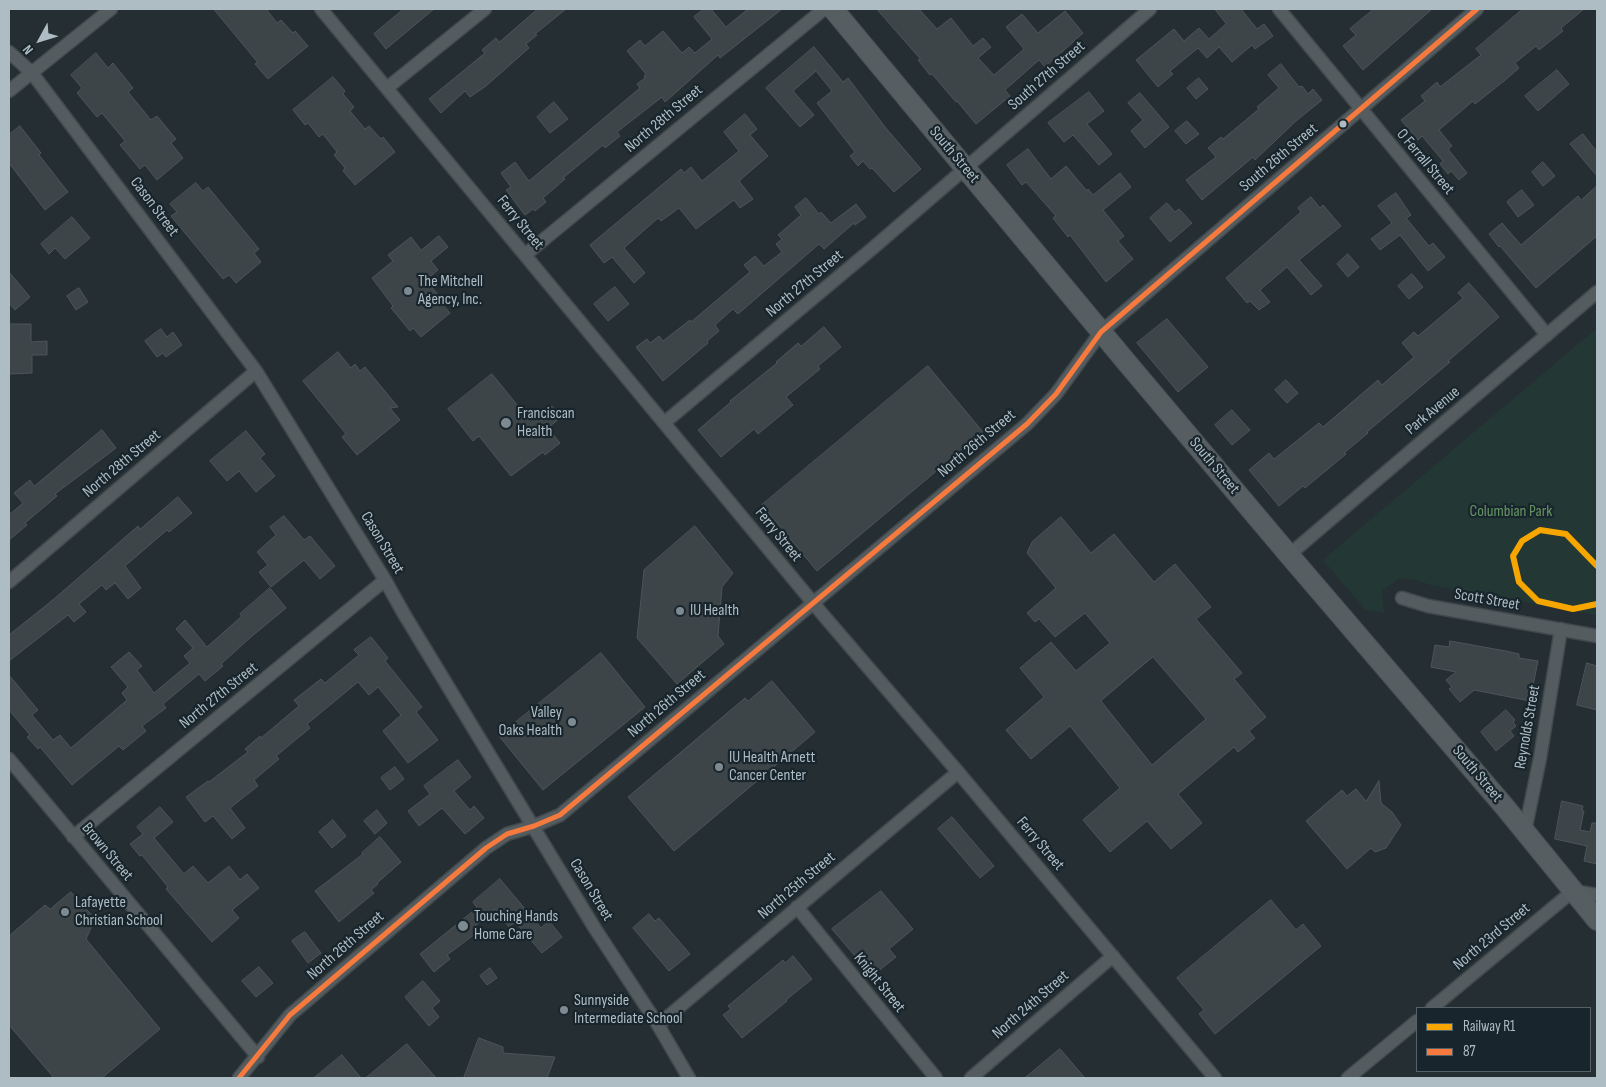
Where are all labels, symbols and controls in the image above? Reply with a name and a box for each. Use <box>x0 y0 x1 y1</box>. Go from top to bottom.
north arrow <box>15 15 65 65</box>
street label: South 27th Street <box>1005 37 1089 115</box>
text: N <box>19 42 37 58</box>
street label: North 28th Street <box>621 81 707 157</box>
unlabelled marker <box>1338 119 1348 129</box>
street label: South 26th Street <box>1236 120 1322 196</box>
street label: South Street <box>925 123 983 187</box>
street label: O Ferrall Street <box>1392 125 1458 199</box>
street label: Cason Street <box>126 174 182 240</box>
street label: Ferry Street <box>492 192 548 254</box>
street label: North 27th Street <box>762 246 848 322</box>
place label: The Mitchell Agency, Inc. <box>418 272 483 310</box>
marker: The Mitchell Agency, Inc. <box>402 285 414 297</box>
street label: Park Avenue <box>1402 383 1464 439</box>
place label: Franciscan Health <box>517 404 575 442</box>
street label: North 26th Street <box>934 406 1020 482</box>
marker: Franciscan Health <box>499 416 513 430</box>
street label: North 28th Street <box>79 426 165 502</box>
street label: South Street <box>1185 434 1243 498</box>
park label: Columbian Park <box>1470 502 1552 522</box>
street label: Ferry Street <box>750 504 806 566</box>
street label: Cason Street <box>356 508 408 578</box>
street label: Scott Street <box>1453 585 1521 615</box>
place label: IU Health <box>690 601 739 621</box>
marker: IU Health <box>674 605 686 617</box>
street label: North 27th Street <box>176 659 262 733</box>
street label: North 26th Street <box>624 666 710 742</box>
street label: Reynolds Street <box>1511 684 1545 770</box>
place label: Valley Oaks Health <box>498 703 562 741</box>
marker: Valley Oaks Health <box>566 716 578 728</box>
street label: South Street <box>1448 742 1506 806</box>
place label: IU Health Arnett Cancer Center <box>729 748 815 786</box>
marker: IU Health Arnett Cancer Center <box>713 761 725 773</box>
street label: Ferry Street <box>1012 813 1068 875</box>
street label: Brown Street <box>77 819 137 885</box>
street label: North 25th Street <box>754 848 840 924</box>
street label: Cason Street <box>565 855 617 925</box>
place label: Lafayette Christian School <box>75 893 163 931</box>
street label: North 23rd Street <box>1450 899 1534 975</box>
marker: Lafayette Christian School <box>59 906 71 918</box>
street label: North 26th Street <box>304 907 388 985</box>
place label: Touching Hands Home Care <box>474 907 558 945</box>
marker: Touching Hands Home Care <box>456 919 470 933</box>
street label: Knight Street <box>849 949 909 1017</box>
street label: North 24th Street <box>989 967 1073 1043</box>
place label: Sunnyside Intermediate School <box>574 991 683 1029</box>
marker: Sunnyside Intermediate School <box>558 1004 570 1016</box>
legend <box>1416 1007 1591 1072</box>
text: Railway R1 <box>1463 1017 1515 1036</box>
text: 87 <box>1463 1042 1476 1061</box>

